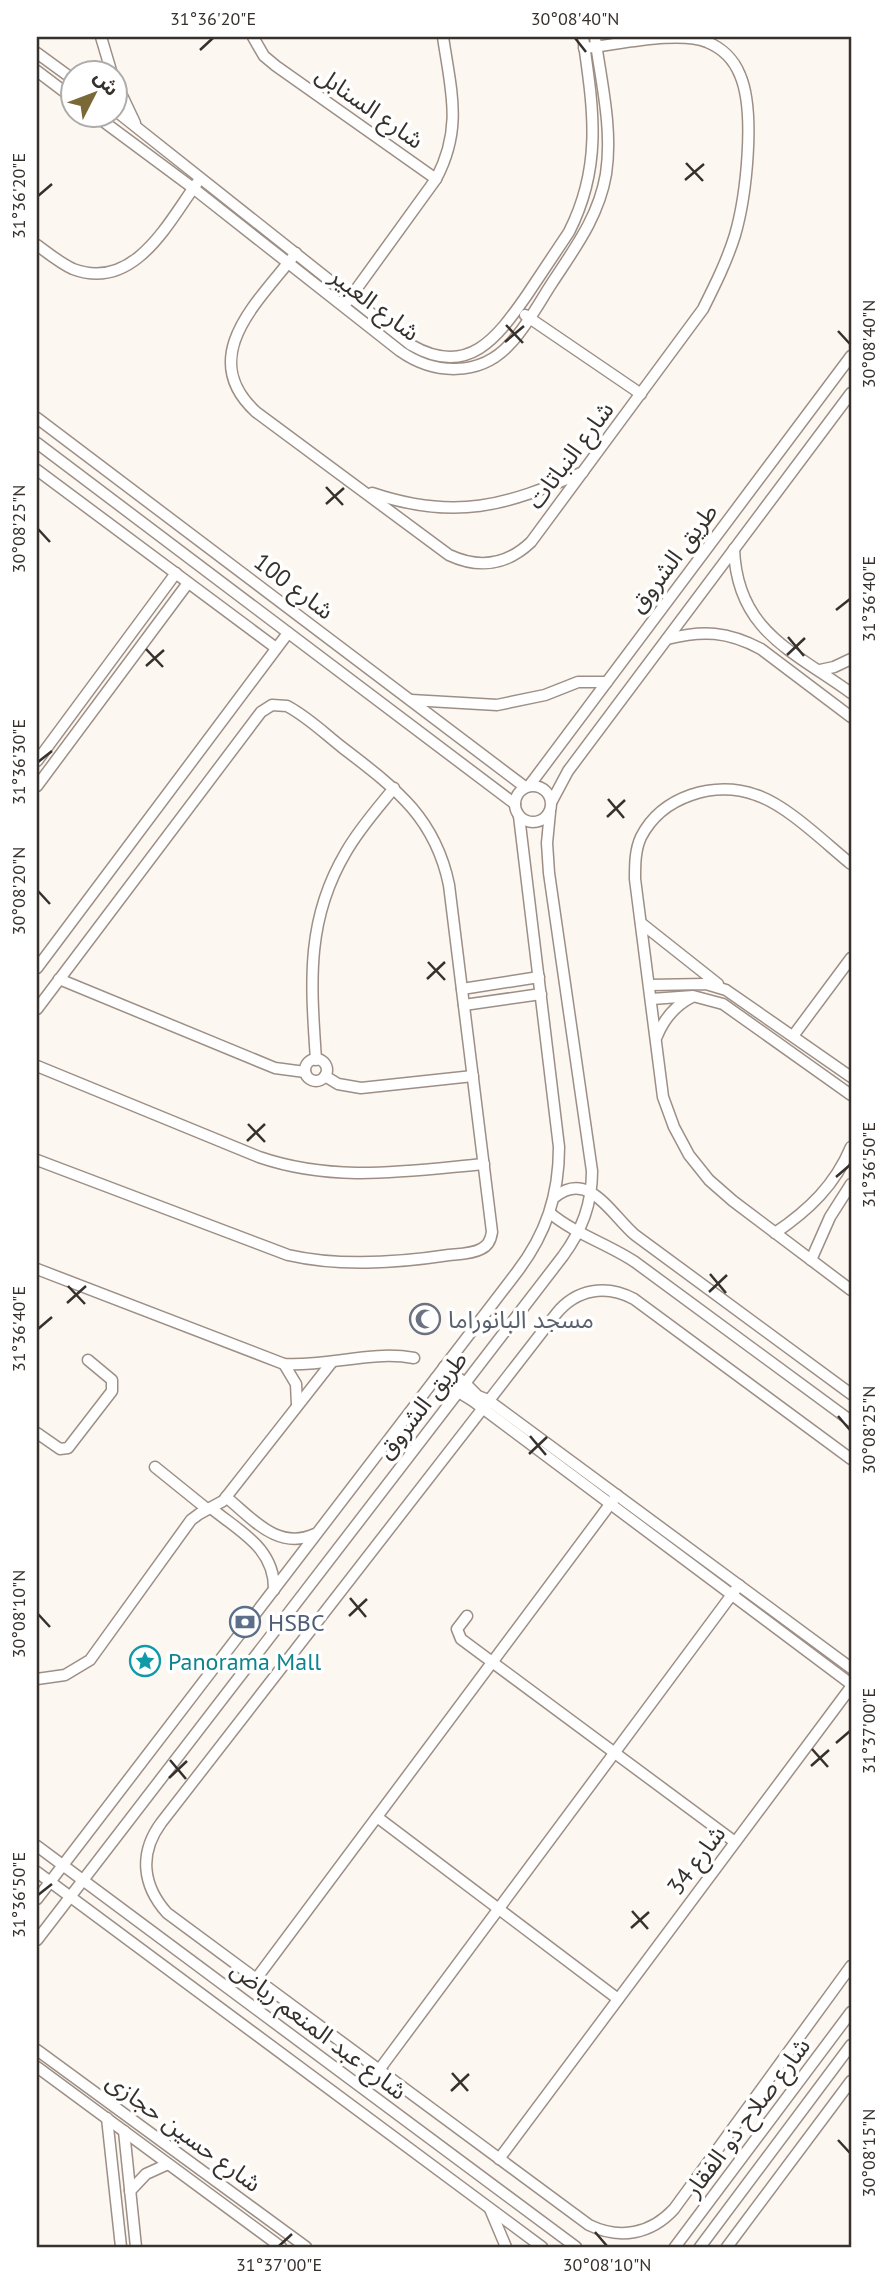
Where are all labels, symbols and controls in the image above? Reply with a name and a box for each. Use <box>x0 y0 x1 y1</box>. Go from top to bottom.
text: 31°36'20"E <box>170 7 256 30</box>
text: 30°08'40"N <box>531 7 619 30</box>
street label: شارع السنابل <box>309 59 430 157</box>
north arrow <box>60 60 130 130</box>
text: ش <box>89 65 124 100</box>
text: 31°36'20"E <box>7 153 30 239</box>
street label: شارع العبير <box>322 260 426 349</box>
text: 30°08'40"N <box>857 300 880 388</box>
street label: شارع النباتات <box>520 395 622 516</box>
text: 30°08'25"N <box>7 485 30 573</box>
street label: طريق الشروق <box>622 497 724 619</box>
street label: شارع 100 <box>247 546 340 628</box>
text: 31°36'40"E <box>857 556 880 642</box>
text: 31°36'30"E <box>7 719 30 805</box>
text: 30°08'20"N <box>7 847 30 935</box>
text: 31°36'50"E <box>857 1122 880 1208</box>
text: 31°36'40"E <box>7 1286 30 1372</box>
mosque icon: مسجد البانوراما <box>408 1302 442 1336</box>
place label: مسجد البانوراما <box>448 1304 594 1335</box>
street label: طريق الشروق <box>370 1345 474 1465</box>
text: 30°08'25"N <box>857 1386 880 1474</box>
text: 30°08'10"N <box>7 1570 30 1658</box>
bank icon: HSBC <box>228 1605 262 1639</box>
place label: HSBC <box>268 1607 325 1638</box>
place icon: Panorama Mall <box>128 1644 162 1678</box>
place label: Panorama Mall <box>168 1646 321 1677</box>
text: 31°37'00"E <box>857 1688 880 1774</box>
street label: شارع 34 <box>660 1819 734 1902</box>
text: 31°36'50"E <box>7 1852 30 1938</box>
street label: شارع عبد المنعم رياض <box>224 1954 413 2108</box>
street label: شارع صلاح ذو الفقار <box>677 2031 818 2205</box>
street label: شارع حسين حجازى <box>99 2065 268 2200</box>
text: 30°08'15"N <box>857 2109 880 2197</box>
text: 31°37'00"E <box>236 2253 322 2276</box>
text: 30°08'10"N <box>563 2253 651 2276</box>

